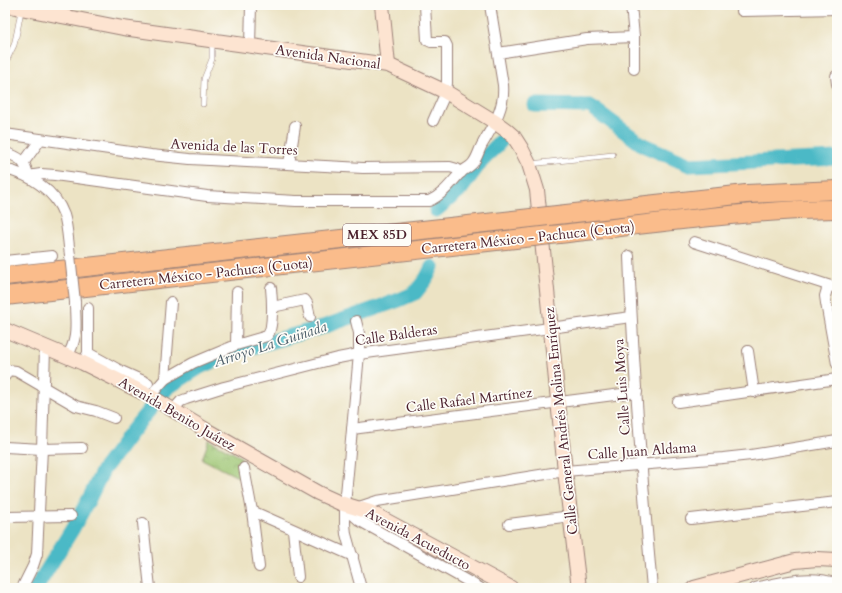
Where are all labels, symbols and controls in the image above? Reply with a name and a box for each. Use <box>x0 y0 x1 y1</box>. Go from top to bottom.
street label: Avenida Nacional <box>274 40 382 74</box>
street label: Avenida de las Torres <box>170 134 298 160</box>
street label: Carretera México - Pachuca (Cuota) <box>420 217 636 259</box>
road number: MEX 85D <box>343 224 411 246</box>
street label: Carretera México - Pachuca (Cuota) <box>98 253 314 295</box>
street label: Calle General Andrés Molina Enríquez <box>540 305 582 536</box>
water label: Arroyo La Guiñada <box>210 316 329 372</box>
street label: Calle Balderas <box>354 320 439 350</box>
street label: Calle Luis Moya <box>609 338 635 436</box>
street label: Avenida Benito Juárez <box>115 373 240 456</box>
street label: Calle Rafael Martínez <box>405 383 534 417</box>
street label: Calle Juan Aldama <box>587 438 697 464</box>
street label: Avenida Acueducto <box>362 503 474 575</box>

